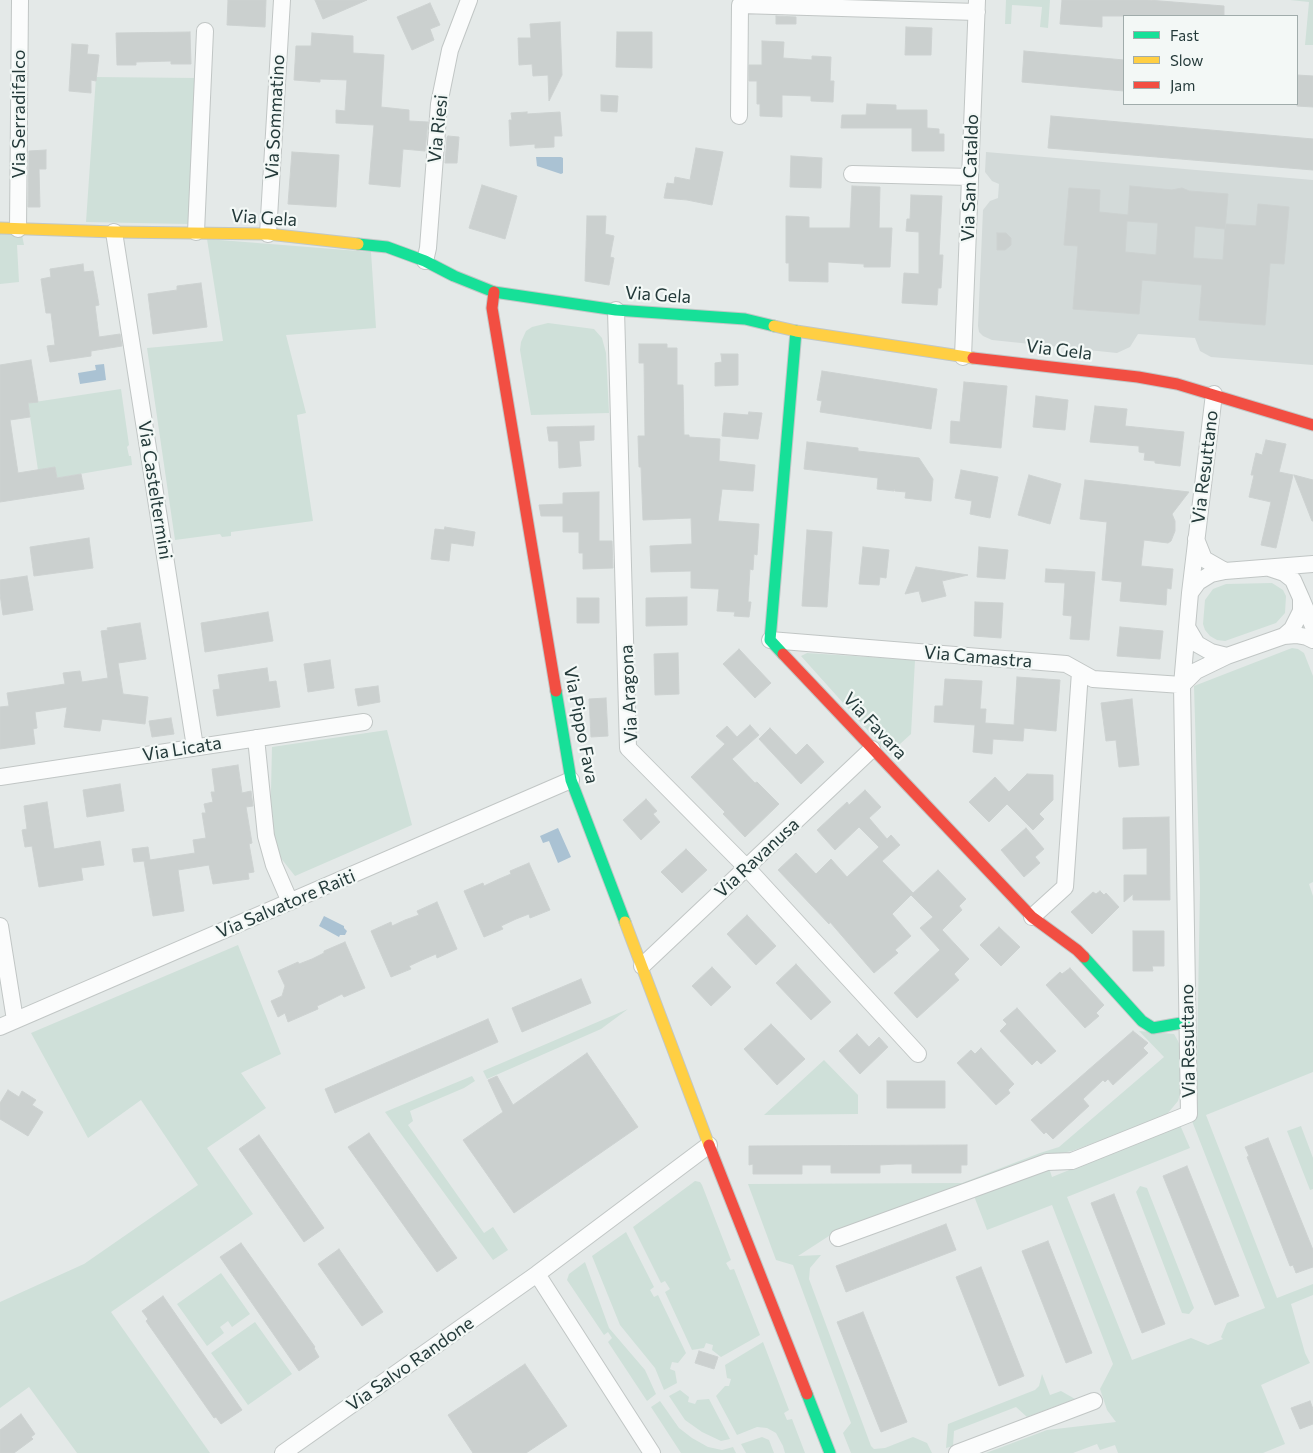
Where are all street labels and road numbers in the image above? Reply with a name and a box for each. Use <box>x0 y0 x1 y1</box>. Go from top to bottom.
street label: Via Serradifalco <box>8 49 30 179</box>
street label: Via Sommatino <box>261 54 289 180</box>
street label: Via Riesi <box>424 94 452 164</box>
street label: Via San Cataldo <box>957 114 983 242</box>
street label: Via Gela <box>230 205 298 231</box>
street label: Via Gela <box>624 282 692 308</box>
street label: Via Gela <box>1025 335 1093 365</box>
street label: Via Resuttano <box>1187 409 1223 525</box>
street label: Via Casteltermini <box>133 419 177 561</box>
street label: Via Camastra <box>923 642 1033 672</box>
street label: Via Aragona <box>616 644 642 744</box>
street label: Via Pippo Fava <box>559 665 603 785</box>
street label: Via Favara <box>838 688 912 764</box>
street label: Via Licata <box>141 732 223 766</box>
street label: Via Ravanusa <box>710 813 804 903</box>
street label: Via Salvatore Raiti <box>213 865 359 943</box>
street label: Via Resuttano <box>1176 984 1200 1098</box>
street label: Via Salvo Randone <box>342 1312 478 1416</box>

